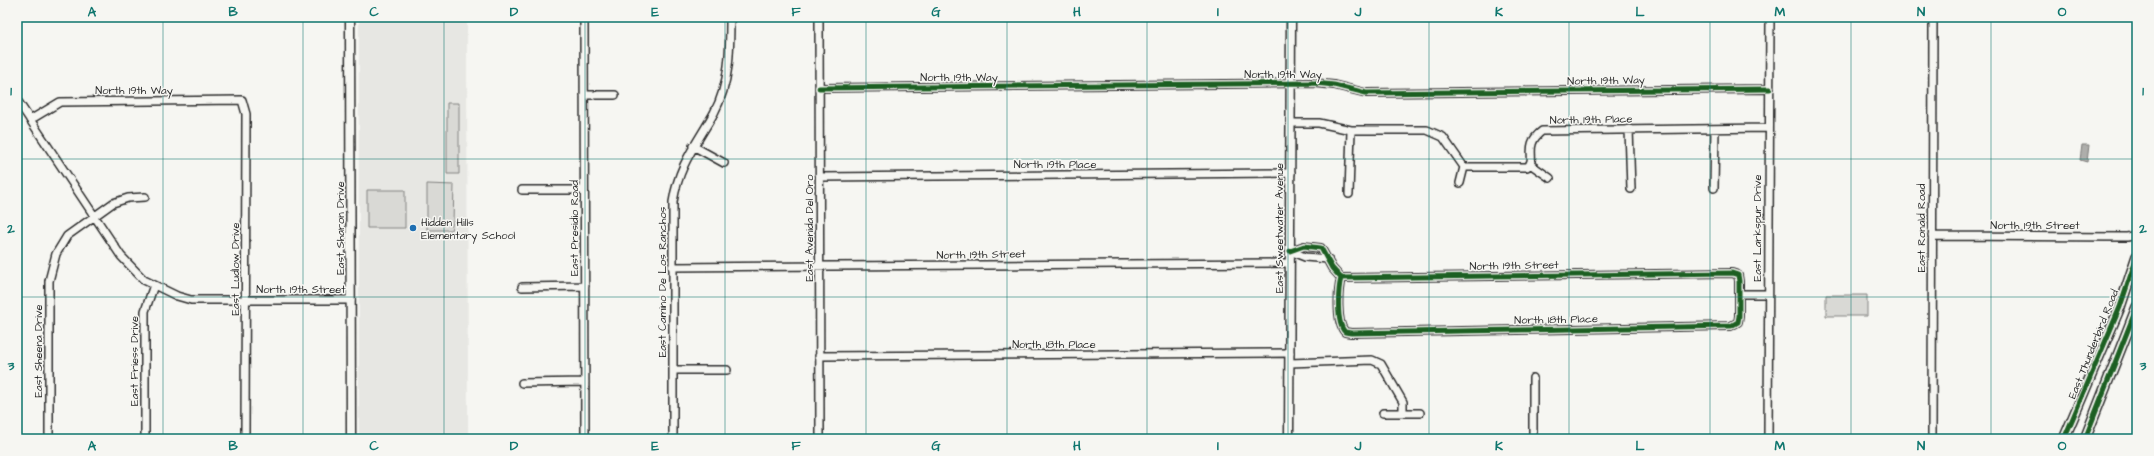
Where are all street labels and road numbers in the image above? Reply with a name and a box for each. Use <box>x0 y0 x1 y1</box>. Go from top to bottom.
street label: North 19th Way <box>1244 67 1322 83</box>
street label: North 19th Way <box>920 70 998 86</box>
street label: North 19th Way <box>1567 72 1645 90</box>
street label: North 19th Way <box>95 83 173 99</box>
street label: North 19th Place <box>1550 111 1633 128</box>
street label: North 19th Place <box>1014 157 1096 172</box>
street label: East Sweetwater Avenue <box>1272 163 1287 293</box>
street label: East Avenida Del Oro <box>802 174 817 281</box>
street label: East Larkspur Drive <box>1750 175 1765 281</box>
street label: East Presidio Road <box>567 180 582 276</box>
street label: East Sharon Drive <box>333 181 348 275</box>
street label: East Ronald Road <box>1914 183 1929 272</box>
street label: East Camino De Los Ranchos <box>655 206 670 357</box>
street label: North 19th Street <box>1990 218 2080 233</box>
street label: East Ludlow Drive <box>228 222 243 316</box>
street label: North 19th Street <box>936 246 1026 263</box>
street label: North 19th Street <box>1469 257 1559 274</box>
street label: North 19th Street <box>256 282 346 297</box>
street label: East Thunderbird Road <box>2065 287 2122 401</box>
street label: East Sheena Drive <box>31 304 46 397</box>
street label: North 18th Place <box>1514 311 1598 328</box>
street label: East Friess Drive <box>127 316 142 406</box>
street label: North 18th Place <box>1012 337 1096 352</box>

